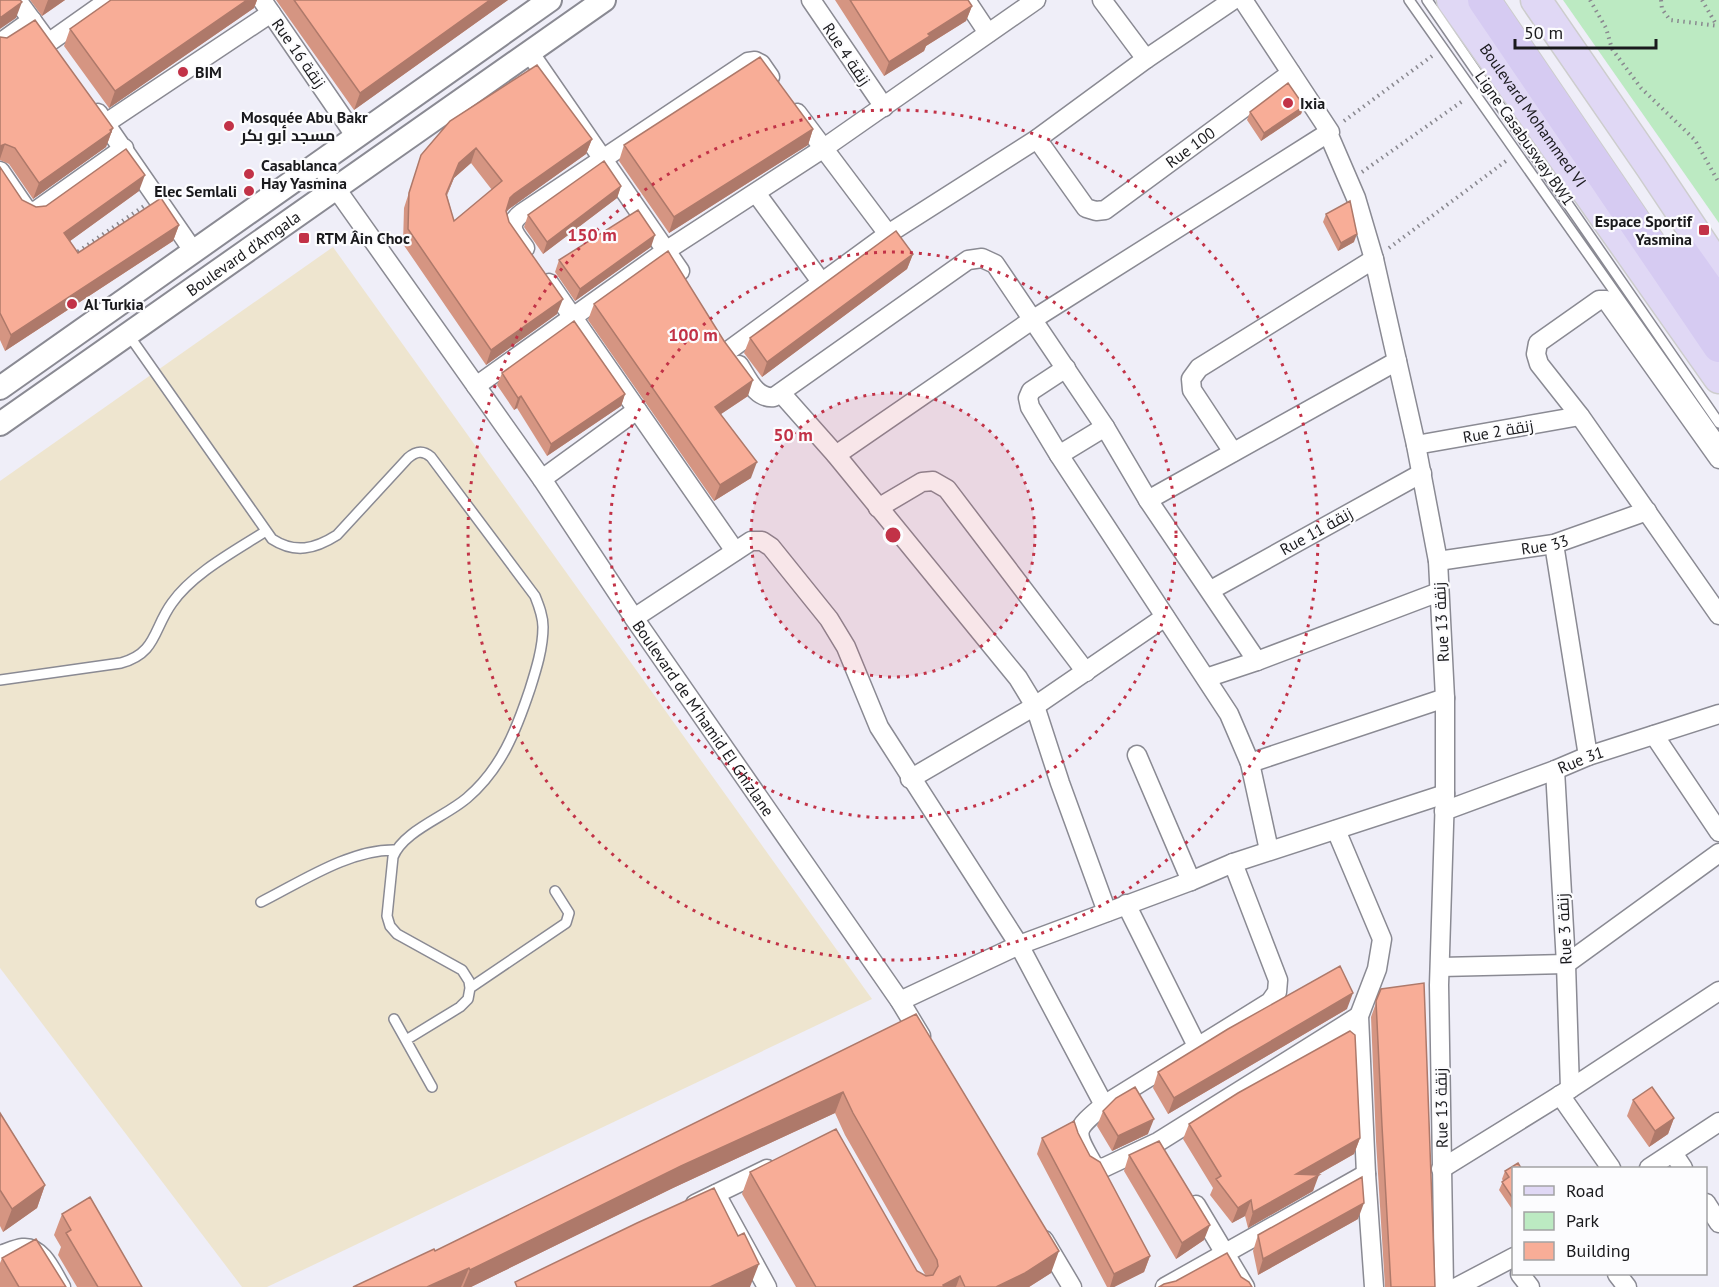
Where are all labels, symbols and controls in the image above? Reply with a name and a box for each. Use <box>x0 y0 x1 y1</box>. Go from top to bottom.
scale bar <box>1515 12 1656 50</box>
street label: Rue 16 زنقة <box>268 14 330 92</box>
street label: Rue 4 زنقة <box>819 19 875 89</box>
text: 50 m <box>1524 21 1563 44</box>
street label: Boulevard Mohammed VI <box>1476 39 1591 191</box>
place label: BIM <box>195 62 222 82</box>
marker: BIM <box>176 65 190 79</box>
street label: Ligne Casabusway BW1 <box>1471 67 1579 209</box>
place label: Ixia <box>1300 93 1325 113</box>
marker: Ixia <box>1281 96 1295 110</box>
place label: Mosquée Abu Bakr مسجد أبو بكر <box>240 107 368 145</box>
marker: Mosquée Abu Bakr مسجد أبو بكر <box>222 119 236 133</box>
street label: Rue 100 <box>1162 122 1219 172</box>
place label: Casablanca Hay Yasmina <box>261 155 347 193</box>
marker: Casablanca Hay Yasmina <box>242 167 256 181</box>
place label: Elec Semlali <box>154 181 237 201</box>
marker: Elec Semlali <box>242 184 256 198</box>
street label: Boulevard d'Amgala <box>182 206 304 300</box>
place label: Espace Sportif Yasmina <box>1595 211 1693 249</box>
text: 150 m <box>567 223 617 246</box>
marker: Espace Sportif Yasmina <box>1697 223 1711 237</box>
place label: RTM Âin Choc <box>316 228 410 248</box>
marker: RTM Âin Choc <box>297 231 311 245</box>
place label: Al Turkia <box>84 294 144 314</box>
marker: Al Turkia <box>65 297 79 311</box>
text: 100 m <box>668 323 718 346</box>
street label: Rue 2 زنقة <box>1461 415 1535 447</box>
text: 50 m <box>773 423 813 446</box>
street label: Rue 11 زنقة <box>1276 503 1356 559</box>
centre of rings <box>883 525 903 545</box>
street label: Rue 33 <box>1520 530 1571 559</box>
street label: Rue 13 زنقة <box>1429 582 1453 662</box>
street label: Boulevard de M'hamid El Ghizlane <box>629 616 779 820</box>
street label: Rue 31 <box>1555 742 1606 778</box>
street label: Rue 3 زنقة <box>1552 893 1576 965</box>
street label: Rue 13 زنقة <box>1430 1068 1452 1148</box>
legend <box>1512 1167 1707 1275</box>
text: Road <box>1566 1179 1604 1202</box>
text: Park <box>1566 1209 1599 1232</box>
text: Building <box>1566 1239 1630 1262</box>

